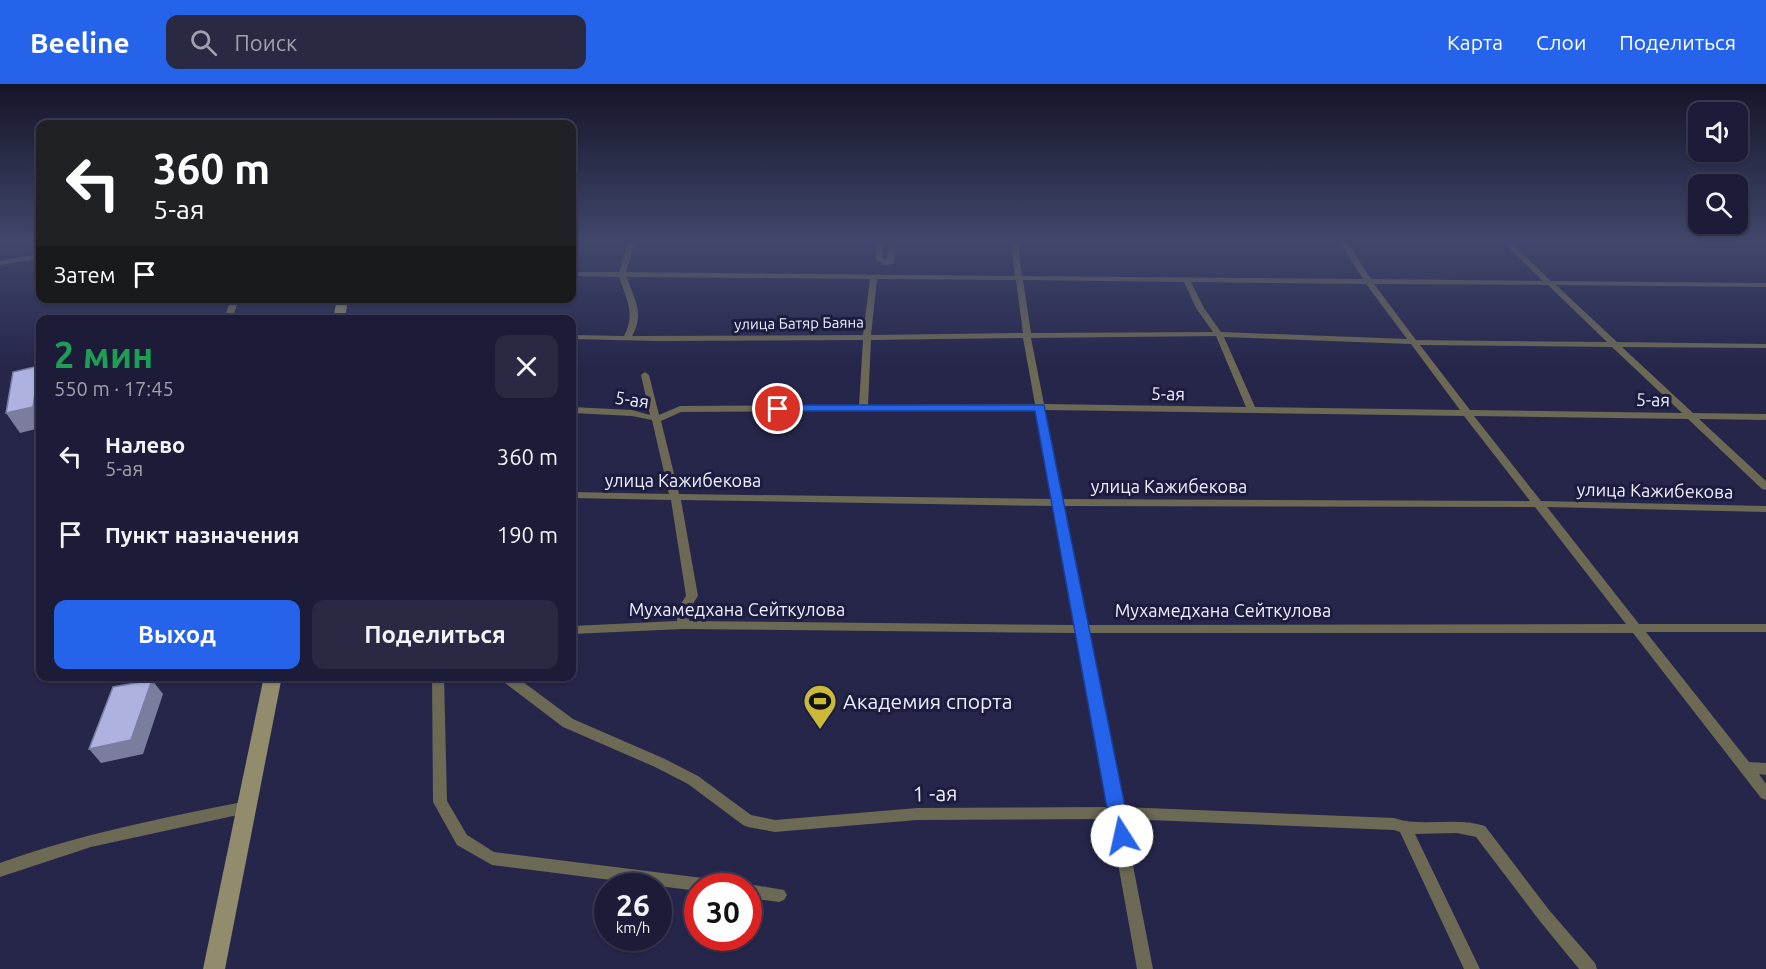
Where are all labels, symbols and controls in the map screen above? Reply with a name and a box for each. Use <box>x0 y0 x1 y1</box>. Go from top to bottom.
search box <box>166 15 586 69</box>
icon: search <box>187 26 220 59</box>
text: Beeline <box>30 27 130 58</box>
text: Поиск <box>235 30 297 55</box>
text: Карта <box>1447 30 1503 54</box>
text: Слои <box>1536 30 1586 54</box>
text: Поделиться <box>1619 30 1736 54</box>
map controls <box>1688 102 1748 234</box>
button: sound <box>1688 102 1748 162</box>
icon: left <box>54 144 132 222</box>
text: 360 m <box>153 145 270 192</box>
button: search <box>1688 174 1748 234</box>
text: 5-ая <box>153 194 205 224</box>
icon: arrive <box>128 258 161 291</box>
text: Затем <box>54 262 116 287</box>
street label: улица Батяр Баяна <box>734 313 864 333</box>
text: 2 мин <box>54 334 153 375</box>
button: close <box>495 335 558 398</box>
text: 550 m · 17:45 <box>54 377 174 400</box>
pin <box>752 383 803 434</box>
street label: 5-ая <box>1151 383 1185 403</box>
street label: 5-ая <box>614 387 650 411</box>
street label: 5-ая <box>1636 389 1670 409</box>
icon: arrive <box>761 392 794 425</box>
text: Налево <box>105 432 185 457</box>
icon: left <box>54 440 87 473</box>
text: 360 m <box>497 444 558 469</box>
text: 5-ая <box>105 457 143 480</box>
street label: улица Кажибекова <box>605 470 761 490</box>
street label: улица Кажибекова <box>1091 476 1247 496</box>
street label: улица Кажибекова <box>1577 479 1733 501</box>
icon: arrive <box>54 518 87 551</box>
text: Пункт назначения <box>105 522 299 547</box>
text: 190 m <box>497 522 558 547</box>
street label: Мухамедхана Сейткулова <box>629 599 845 619</box>
button: Выход <box>54 600 300 669</box>
button: Поделиться <box>312 600 558 669</box>
street label: Мухамедхана Сейткулова <box>1115 600 1331 620</box>
sports icon: Академия спорта <box>802 683 838 730</box>
place label: Академия спорта <box>843 689 1012 713</box>
street label: 1 -ая <box>912 781 958 805</box>
position arrow <box>1090 804 1154 868</box>
speed limit sign: 30 <box>684 873 762 951</box>
text: 26 <box>616 888 650 922</box>
text: km/h <box>616 919 650 936</box>

